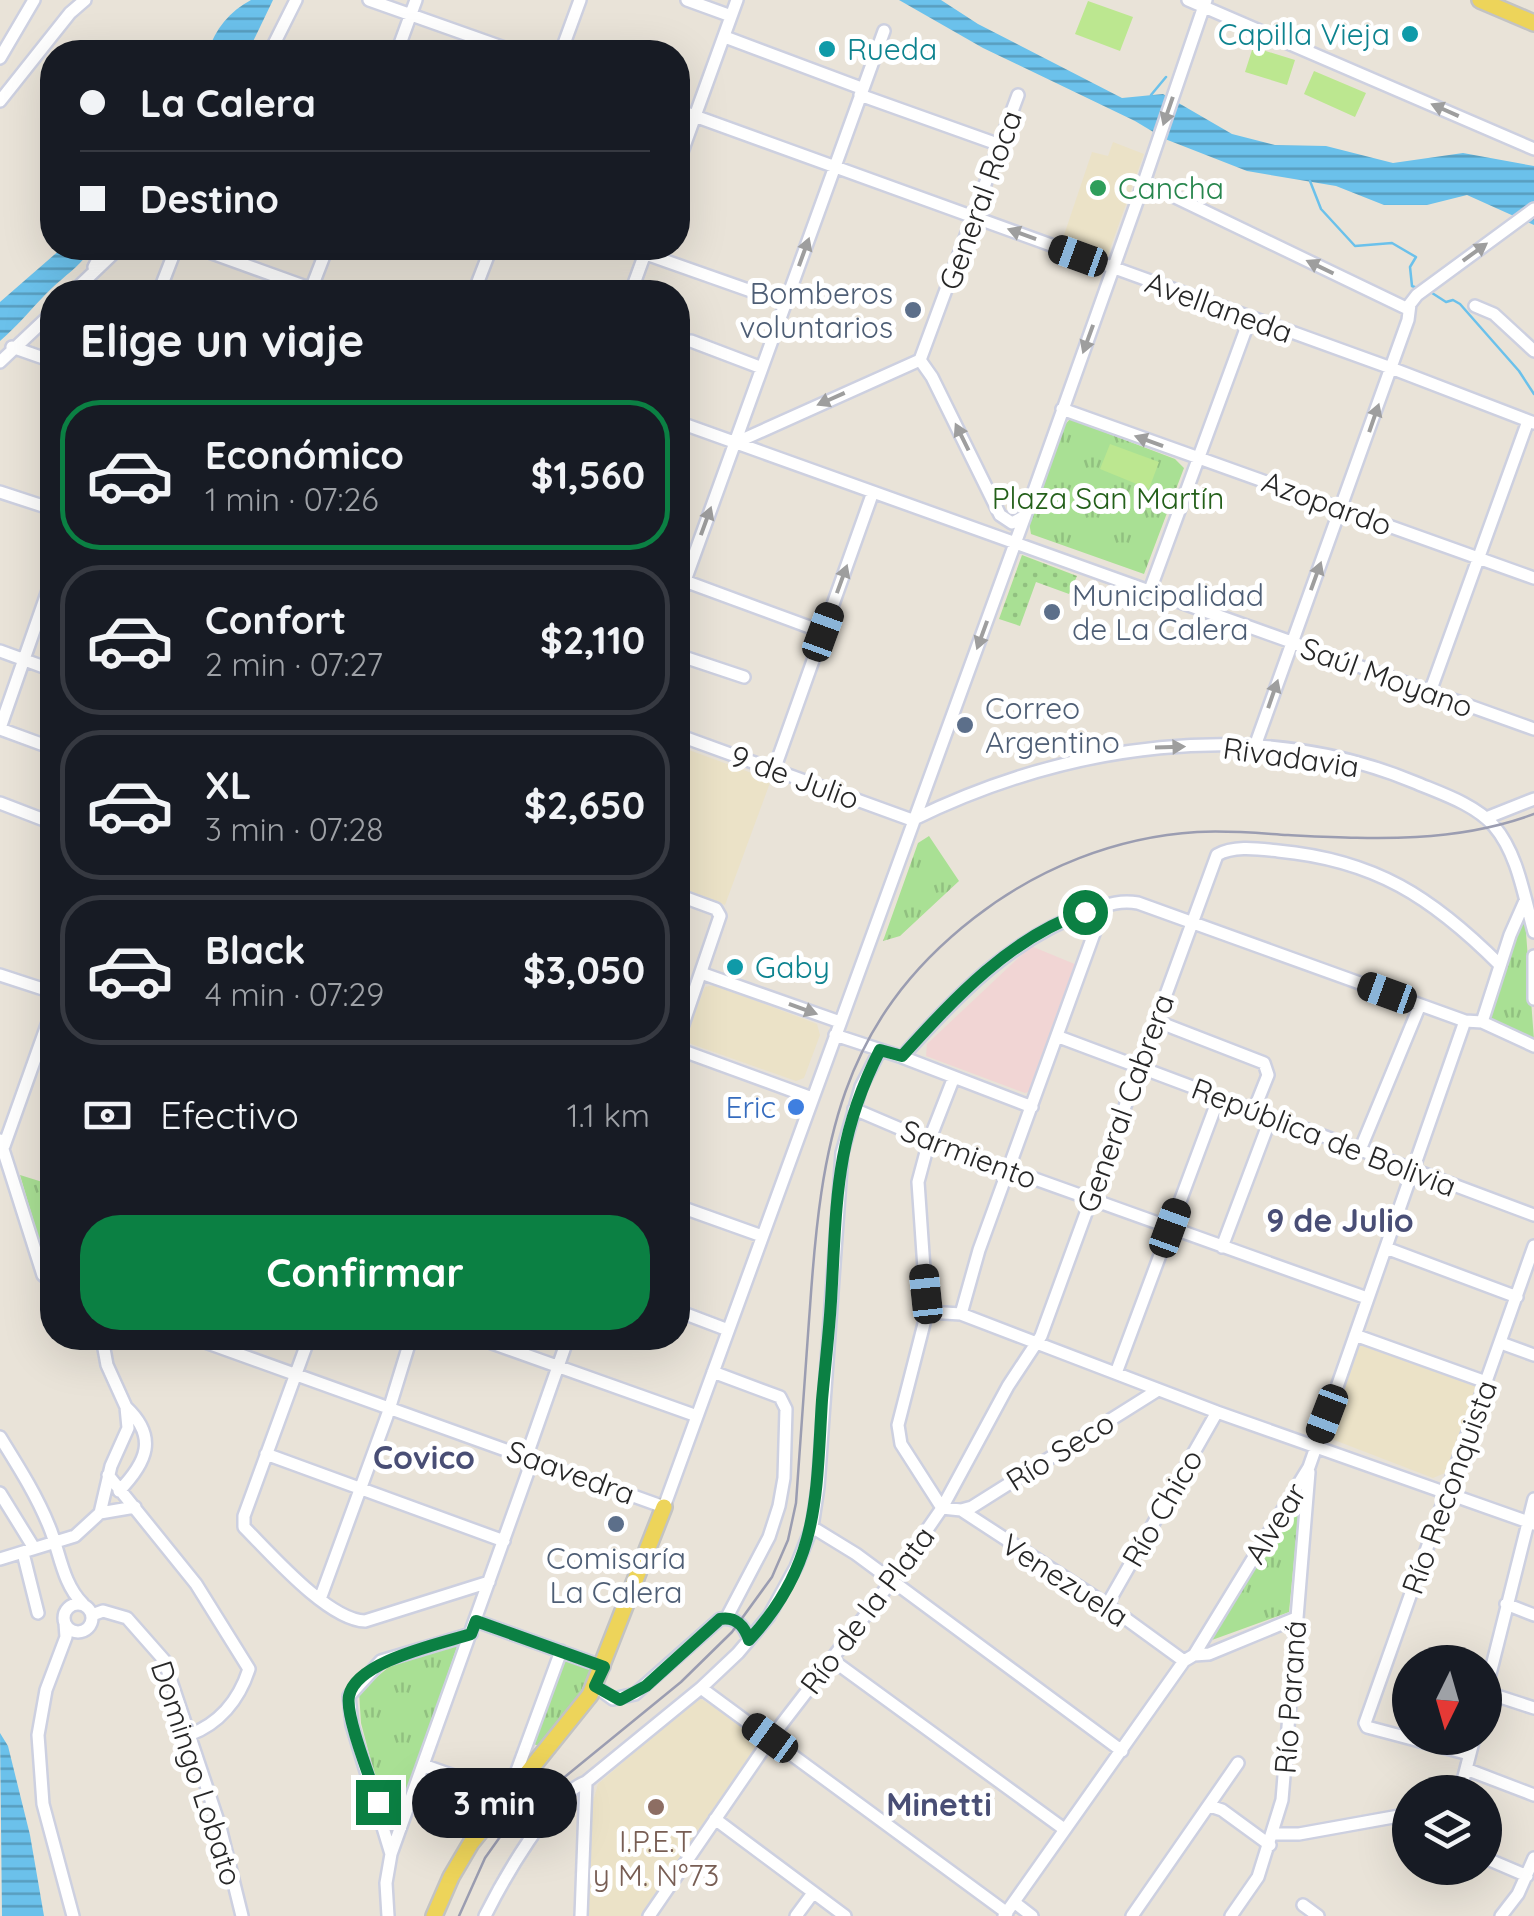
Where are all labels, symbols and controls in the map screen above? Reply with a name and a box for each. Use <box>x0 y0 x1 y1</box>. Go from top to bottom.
place label: Capilla Vieja <box>1218 15 1390 53</box>
marker: Capilla Vieja <box>1399 23 1421 45</box>
place label: Rueda <box>847 30 937 68</box>
marker: Rueda <box>816 38 838 60</box>
text: La Calera <box>140 79 316 127</box>
one-way arrow <box>1160 97 1175 127</box>
one-way arrow <box>1430 102 1460 118</box>
street label: General Roca <box>930 105 1030 295</box>
place label: Cancha <box>1118 169 1224 207</box>
text: Destino <box>140 175 279 223</box>
marker: Cancha <box>1087 177 1109 199</box>
one-way arrow <box>1006 226 1036 242</box>
car <box>1045 232 1111 280</box>
one-way arrow <box>797 237 812 267</box>
one-way arrow <box>1462 243 1488 262</box>
one-way arrow <box>1306 258 1335 275</box>
street label: Avellaneda <box>1140 263 1298 351</box>
place label: Bomberos voluntarios <box>739 274 893 346</box>
marker: Bomberos voluntarios <box>902 299 924 321</box>
text: Elige un viaje <box>80 312 364 368</box>
one-way arrow <box>1080 324 1095 354</box>
one-way arrow <box>816 391 845 408</box>
one-way arrow <box>1367 402 1382 432</box>
one-way arrow <box>954 422 971 451</box>
icon: car <box>85 430 175 520</box>
text: Económico <box>205 431 404 479</box>
one-way arrow <box>1134 433 1164 448</box>
text: $1,560 <box>531 451 645 499</box>
street label: Azopardo <box>1257 462 1397 544</box>
text: 1 min · 07:26 <box>205 479 378 519</box>
park label: Plaza San Martín <box>992 479 1224 517</box>
one-way arrow <box>699 506 714 536</box>
one-way arrow <box>1309 561 1324 591</box>
one-way arrow <box>835 563 850 593</box>
place label: Municipalidad de La Calera <box>1072 576 1264 648</box>
icon: car <box>85 595 175 685</box>
text: Confort <box>205 596 346 644</box>
car <box>799 599 847 665</box>
marker: Municipalidad de La Calera <box>1041 601 1063 623</box>
text: $2,110 <box>540 616 645 664</box>
one-way arrow <box>973 620 988 650</box>
street label: Saúl Moyano <box>1296 628 1478 726</box>
text: 2 min · 07:27 <box>205 644 383 684</box>
one-way arrow <box>1267 679 1282 709</box>
place label: Correo Argentino <box>985 689 1120 761</box>
marker: Correo Argentino <box>954 714 976 736</box>
street label: Rivadavia <box>1221 729 1361 785</box>
street label: 9 de Julio <box>726 736 864 818</box>
one-way arrow <box>1154 739 1186 755</box>
icon: car <box>85 760 175 850</box>
text: XL <box>205 761 251 809</box>
text: $2,650 <box>524 781 645 829</box>
text: 3 min · 07:28 <box>205 809 383 849</box>
route start <box>1063 890 1108 935</box>
icon: car <box>85 925 175 1015</box>
text: Black <box>205 926 305 974</box>
text: $3,050 <box>523 946 645 994</box>
place label: Gaby <box>755 948 830 986</box>
marker: Gaby <box>724 956 746 978</box>
car <box>1354 969 1420 1017</box>
text: 4 min · 07:29 <box>205 974 384 1014</box>
street label: General Cabrera <box>1068 989 1182 1217</box>
one-way arrow <box>789 1002 819 1017</box>
street label: República de Bolivia <box>1186 1069 1462 1205</box>
icon: cash <box>80 1088 135 1143</box>
place label: Eric <box>725 1088 776 1126</box>
text: Efectivo <box>160 1091 299 1139</box>
text: 1.1 km <box>567 1095 650 1135</box>
marker: Eric <box>785 1096 807 1118</box>
street label: Sarmiento <box>896 1111 1042 1197</box>
car <box>1146 1195 1194 1261</box>
district label: 9 de Julio <box>1266 1200 1414 1240</box>
button: Confirmar <box>80 1215 650 1330</box>
car <box>908 1263 944 1325</box>
street label: Río Reconquista <box>1393 1375 1505 1599</box>
car <box>1302 1381 1352 1447</box>
street label: Río Seco <box>999 1403 1121 1499</box>
street label: Saavedra <box>502 1431 640 1513</box>
district label: Covico <box>373 1437 475 1477</box>
street label: Río Chico <box>1113 1442 1211 1574</box>
street label: Alvear <box>1236 1475 1315 1570</box>
marker: Comisaría La Calera <box>605 1513 627 1535</box>
street label: Río de la Plata <box>791 1518 943 1702</box>
street label: Venezuela <box>994 1525 1136 1635</box>
place label: Comisaría La Calera <box>546 1539 686 1611</box>
street label: Río Paraná <box>1266 1619 1314 1775</box>
north arrow <box>1392 1645 1502 1755</box>
map controls <box>1392 1645 1502 1885</box>
street label: Domingo Lobato <box>143 1656 251 1890</box>
car <box>737 1708 803 1768</box>
callout: 3 min <box>413 1767 578 1837</box>
button: layers <box>1392 1775 1502 1885</box>
route end <box>356 1780 401 1825</box>
text: 3 min <box>453 1783 536 1823</box>
district label: Minetti <box>886 1784 992 1824</box>
marker: I.P.E.T y M. N°73 <box>645 1796 667 1818</box>
place label: I.P.E.T y M. N°73 <box>593 1822 719 1894</box>

